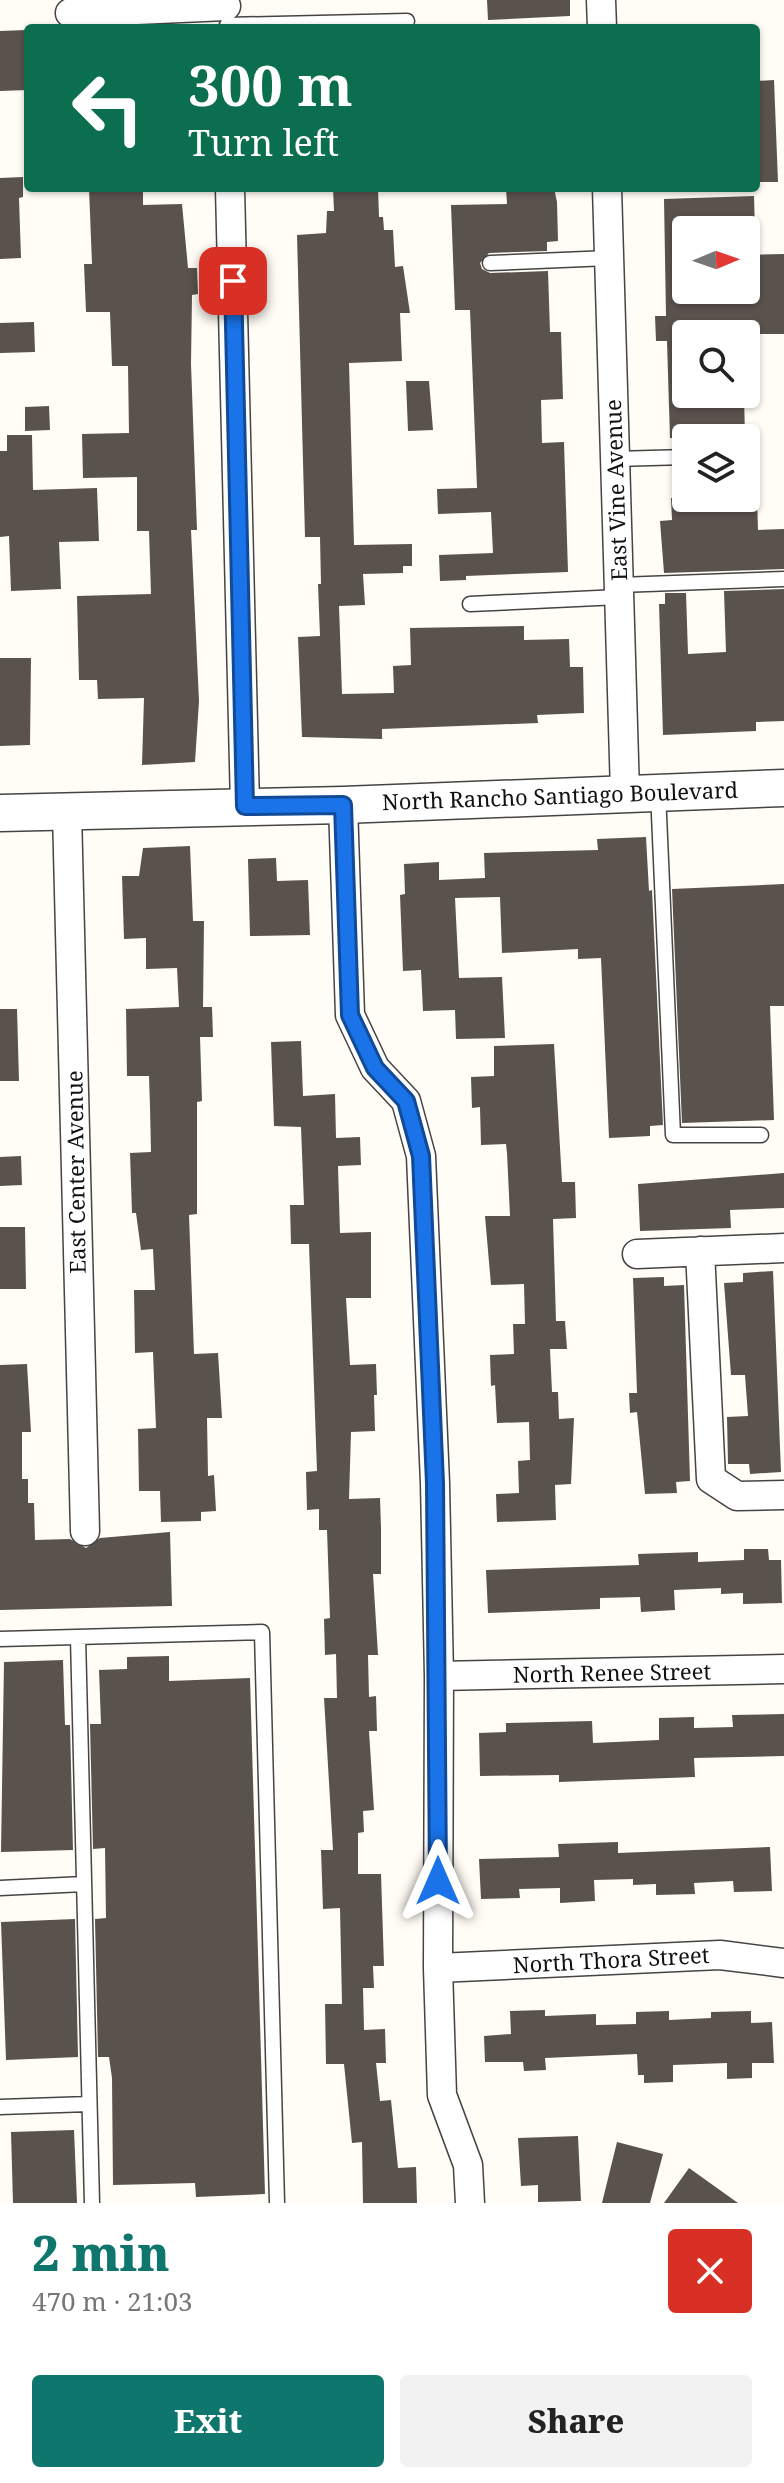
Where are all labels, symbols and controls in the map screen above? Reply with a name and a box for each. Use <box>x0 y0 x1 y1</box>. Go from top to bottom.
text: 300 m <box>188 46 353 122</box>
icon: left <box>56 56 160 160</box>
text: Turn left <box>188 118 339 167</box>
north arrow <box>672 216 760 304</box>
map controls <box>672 216 760 512</box>
pin <box>199 247 267 315</box>
icon: arrive <box>211 259 255 303</box>
button: search <box>672 320 760 408</box>
street label: East Vine Avenue <box>597 399 633 581</box>
button: layers <box>672 424 760 512</box>
street label: North Rancho Santiago Boulevard <box>382 774 739 816</box>
street label: East Center Avenue <box>58 1070 92 1274</box>
street label: North Renee Street <box>513 1655 712 1689</box>
position arrow <box>396 1839 480 1923</box>
street label: North Thora Street <box>512 1939 710 1979</box>
text: 2 min <box>32 2220 170 2285</box>
button: close <box>668 2229 752 2313</box>
text: 470 m · 21:03 <box>32 2283 193 2319</box>
button: Exit <box>32 2375 384 2467</box>
button: Share <box>400 2375 752 2467</box>

